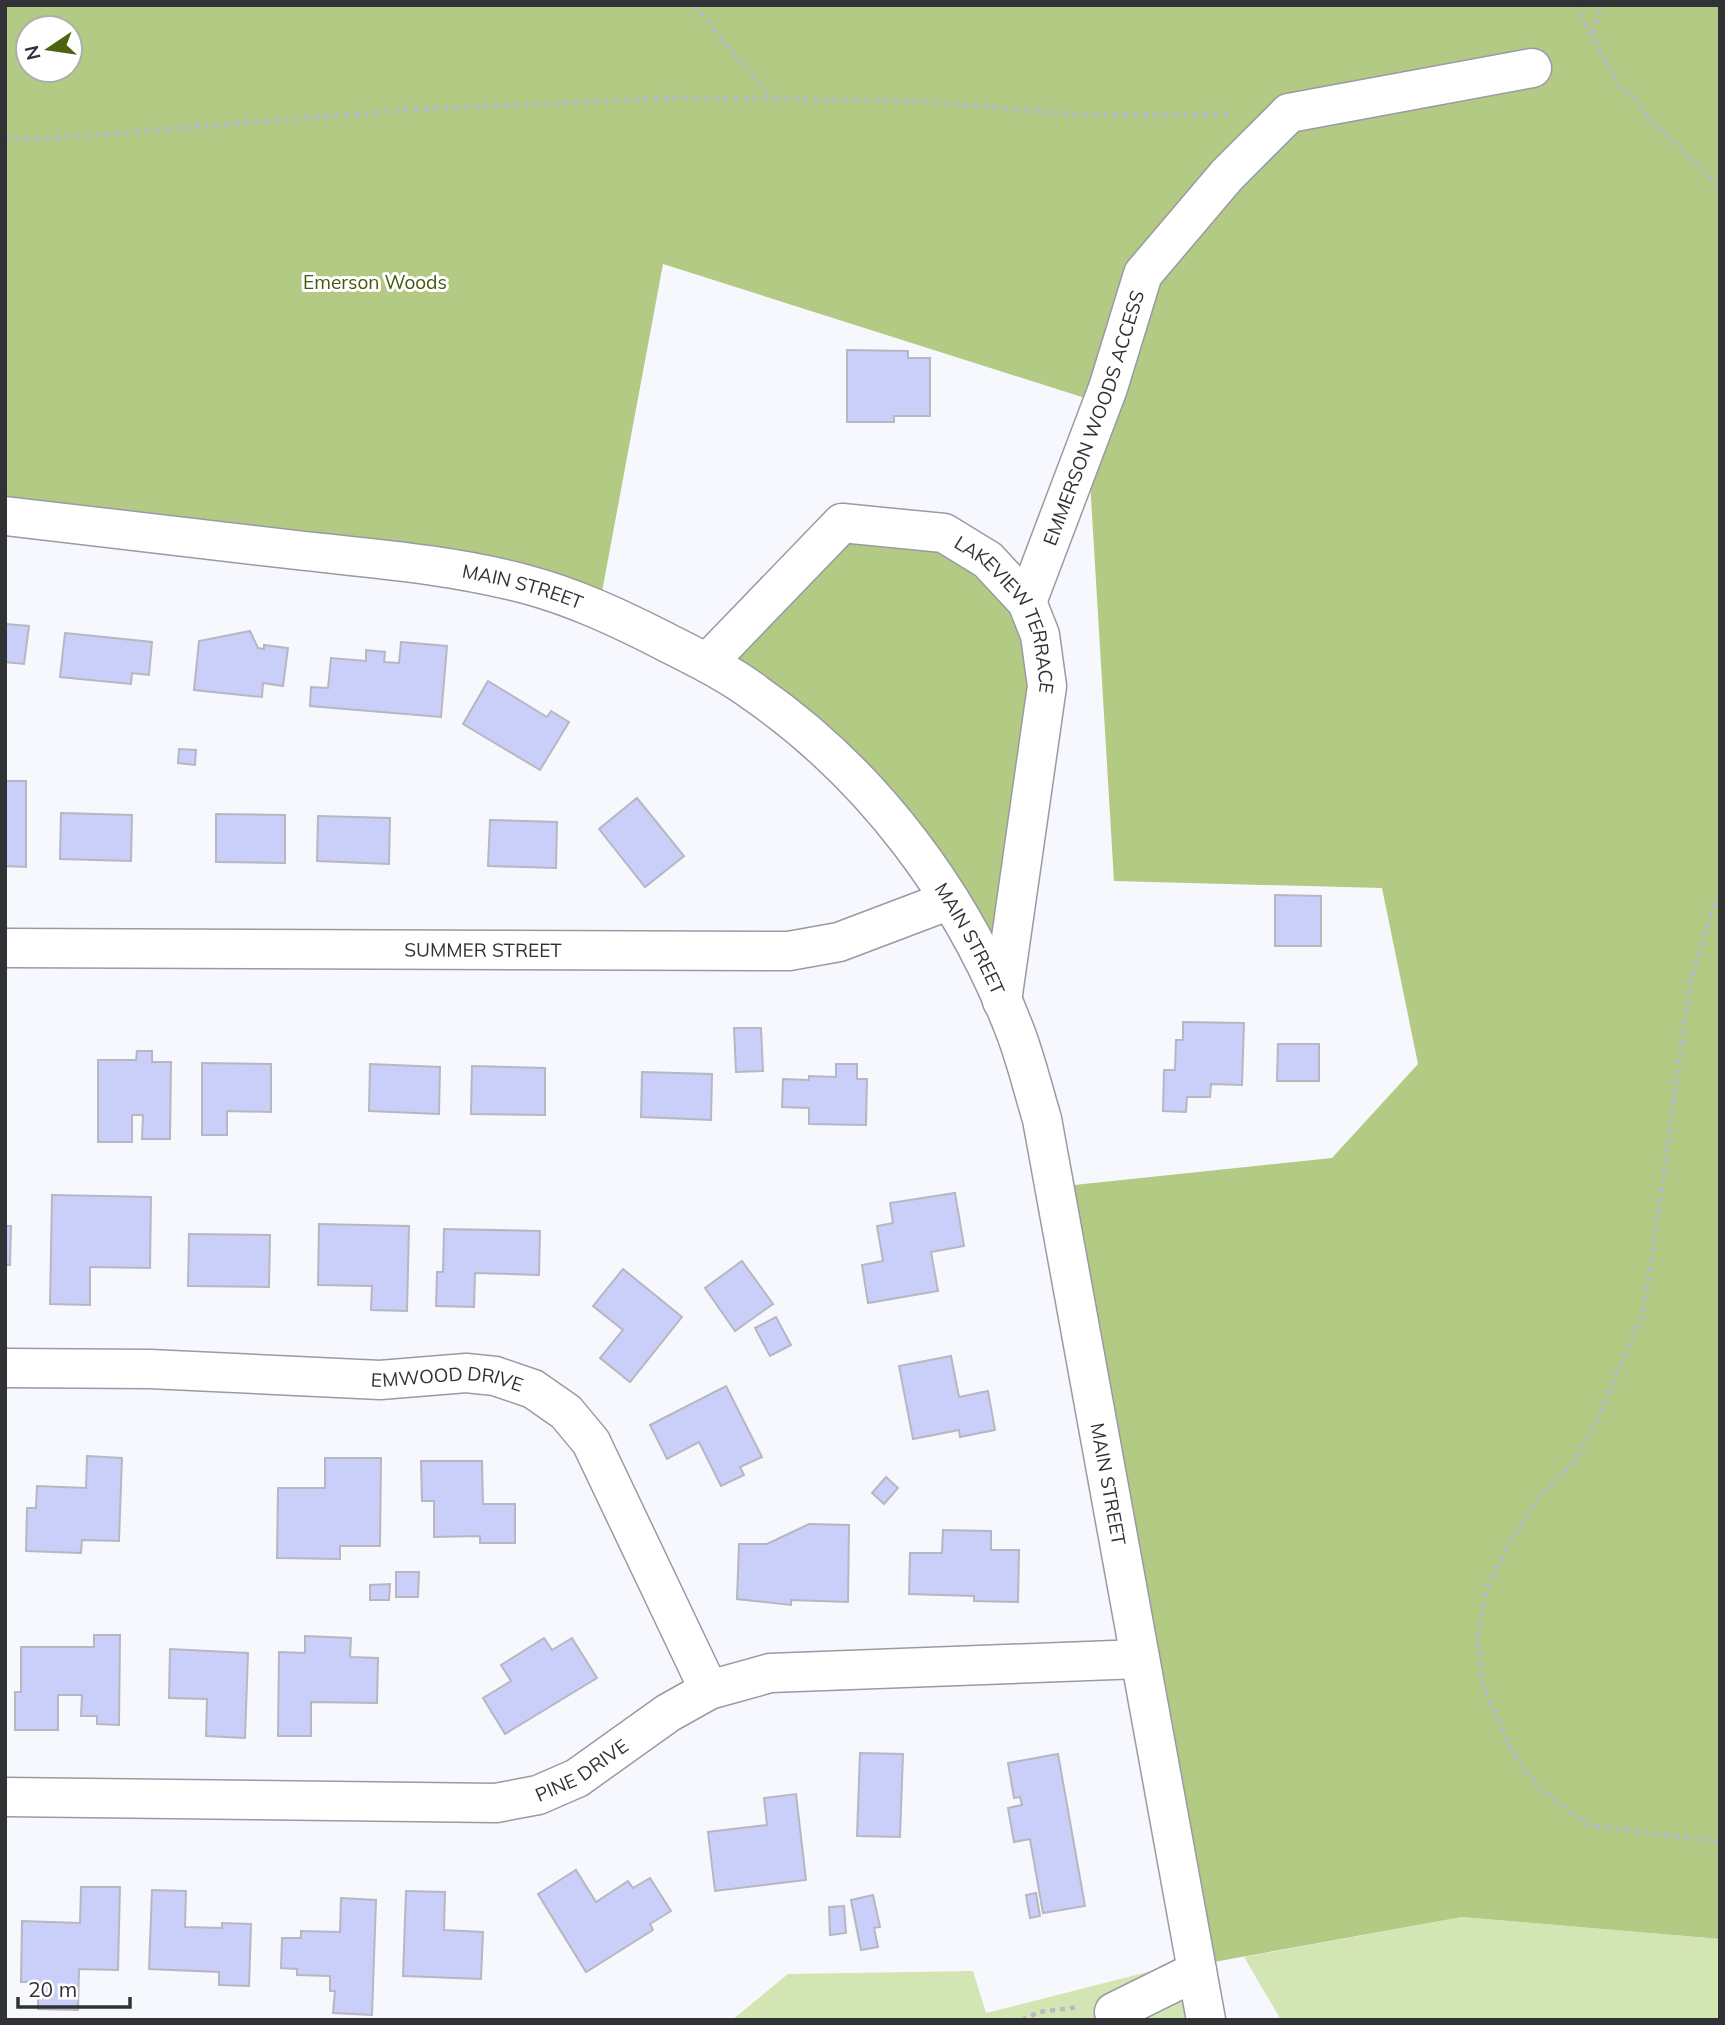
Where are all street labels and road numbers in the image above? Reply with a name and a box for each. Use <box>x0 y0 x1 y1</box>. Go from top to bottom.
street label: EMMERSON WOODS ACCESS <box>1038 287 1149 549</box>
street label: LAKEVIEW TERRACE <box>950 530 1059 695</box>
street label: MAIN STREET <box>460 559 587 614</box>
street label: MAIN STREET <box>930 878 1011 999</box>
street label: SUMMER STREET <box>404 938 562 962</box>
street label: EMWOOD DRIVE <box>370 1361 526 1397</box>
street label: MAIN STREET <box>1086 1421 1131 1548</box>
street label: PINE DRIVE <box>531 1733 633 1807</box>

